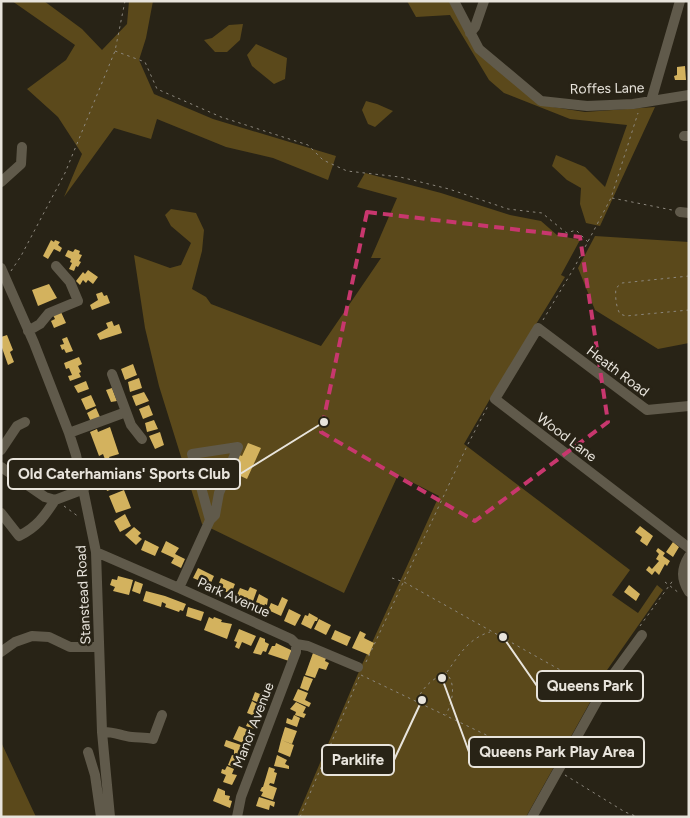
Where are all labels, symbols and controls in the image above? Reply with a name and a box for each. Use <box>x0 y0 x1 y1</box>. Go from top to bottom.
street label: Roffes Lane <box>570 79 645 98</box>
street label: Heath Road <box>583 342 652 400</box>
street label: Wood Lane <box>533 409 600 466</box>
callout: Old Caterhamians' Sports Club <box>8 459 240 489</box>
text: Old Caterhamians' Sports Club <box>18 465 230 483</box>
street label: Stanstead Road <box>72 545 95 645</box>
street label: Park Avenue <box>195 574 273 621</box>
callout: Queens Park <box>537 671 643 701</box>
text: Queens Park <box>547 677 633 695</box>
street label: Manor Avenue <box>229 680 278 770</box>
callout: Queens Park Play Area <box>469 737 644 767</box>
text: Queens Park Play Area <box>479 743 635 761</box>
callout: Parklife <box>322 745 394 775</box>
text: Parklife <box>332 751 385 769</box>

